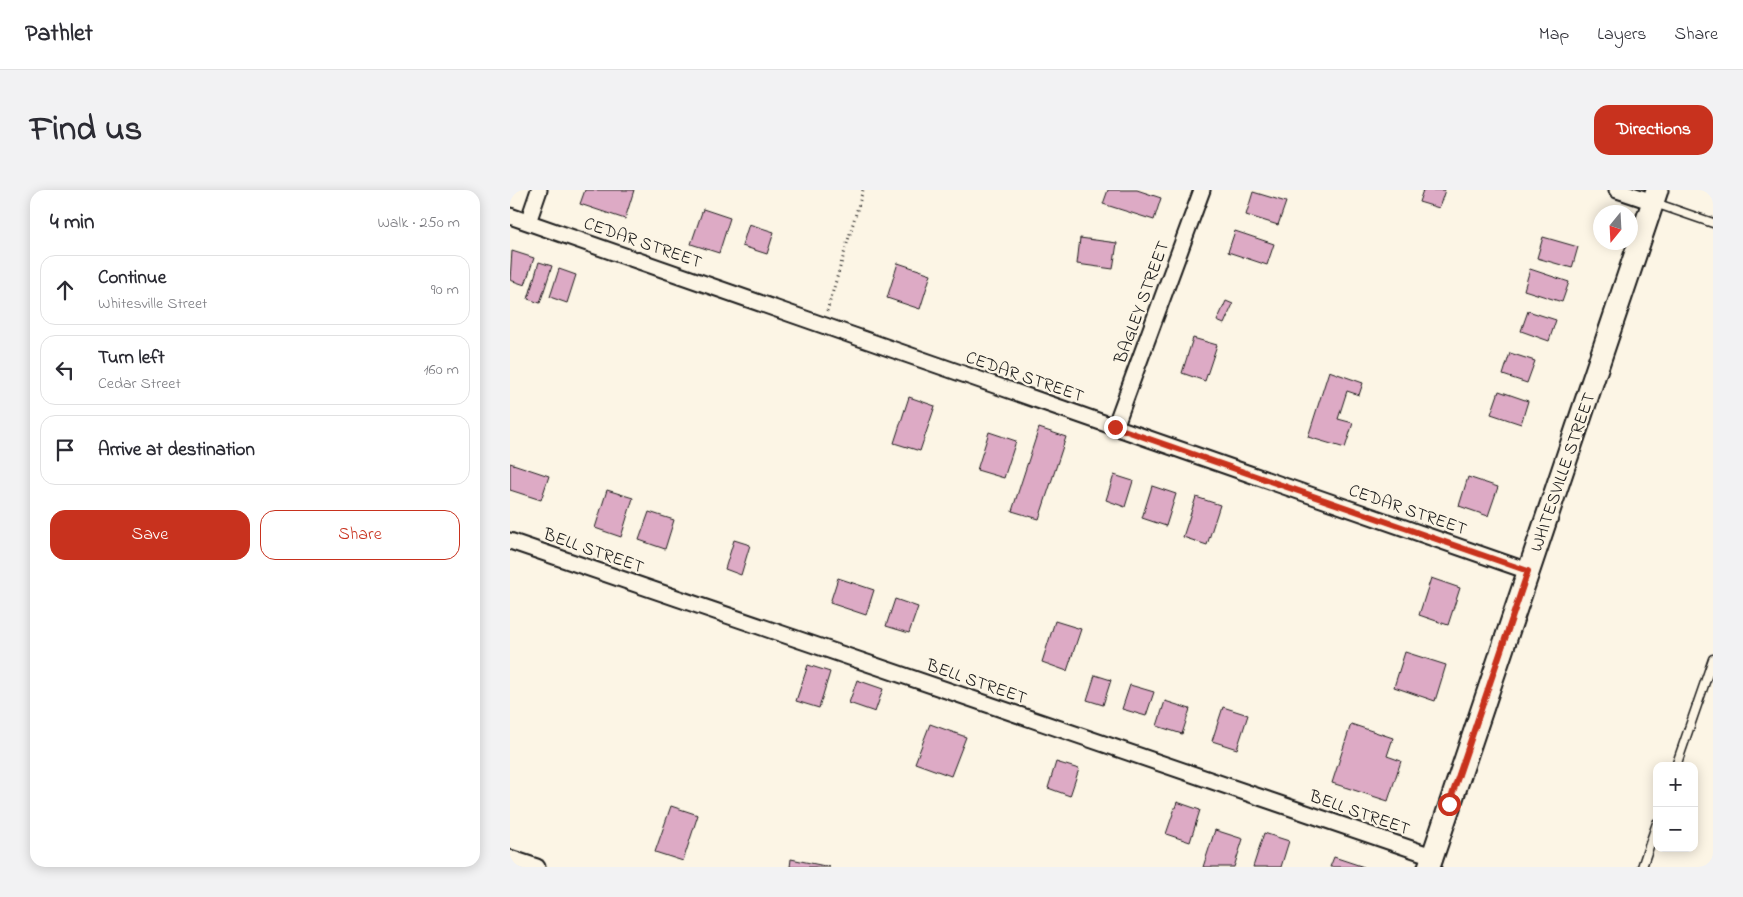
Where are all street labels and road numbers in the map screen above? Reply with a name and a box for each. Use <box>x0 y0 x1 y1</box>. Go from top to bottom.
street label: CEDAR STREET <box>580 211 705 276</box>
street label: BAGLEY STREET <box>1108 238 1177 369</box>
street label: CEDAR STREET <box>962 345 1087 410</box>
street label: WHITESVILLE STREET <box>1524 390 1603 556</box>
street label: CEDAR STREET <box>1345 478 1470 543</box>
street label: BELL STREET <box>539 522 647 581</box>
street label: BELL STREET <box>922 653 1030 712</box>
street label: BELL STREET <box>1305 784 1413 843</box>

